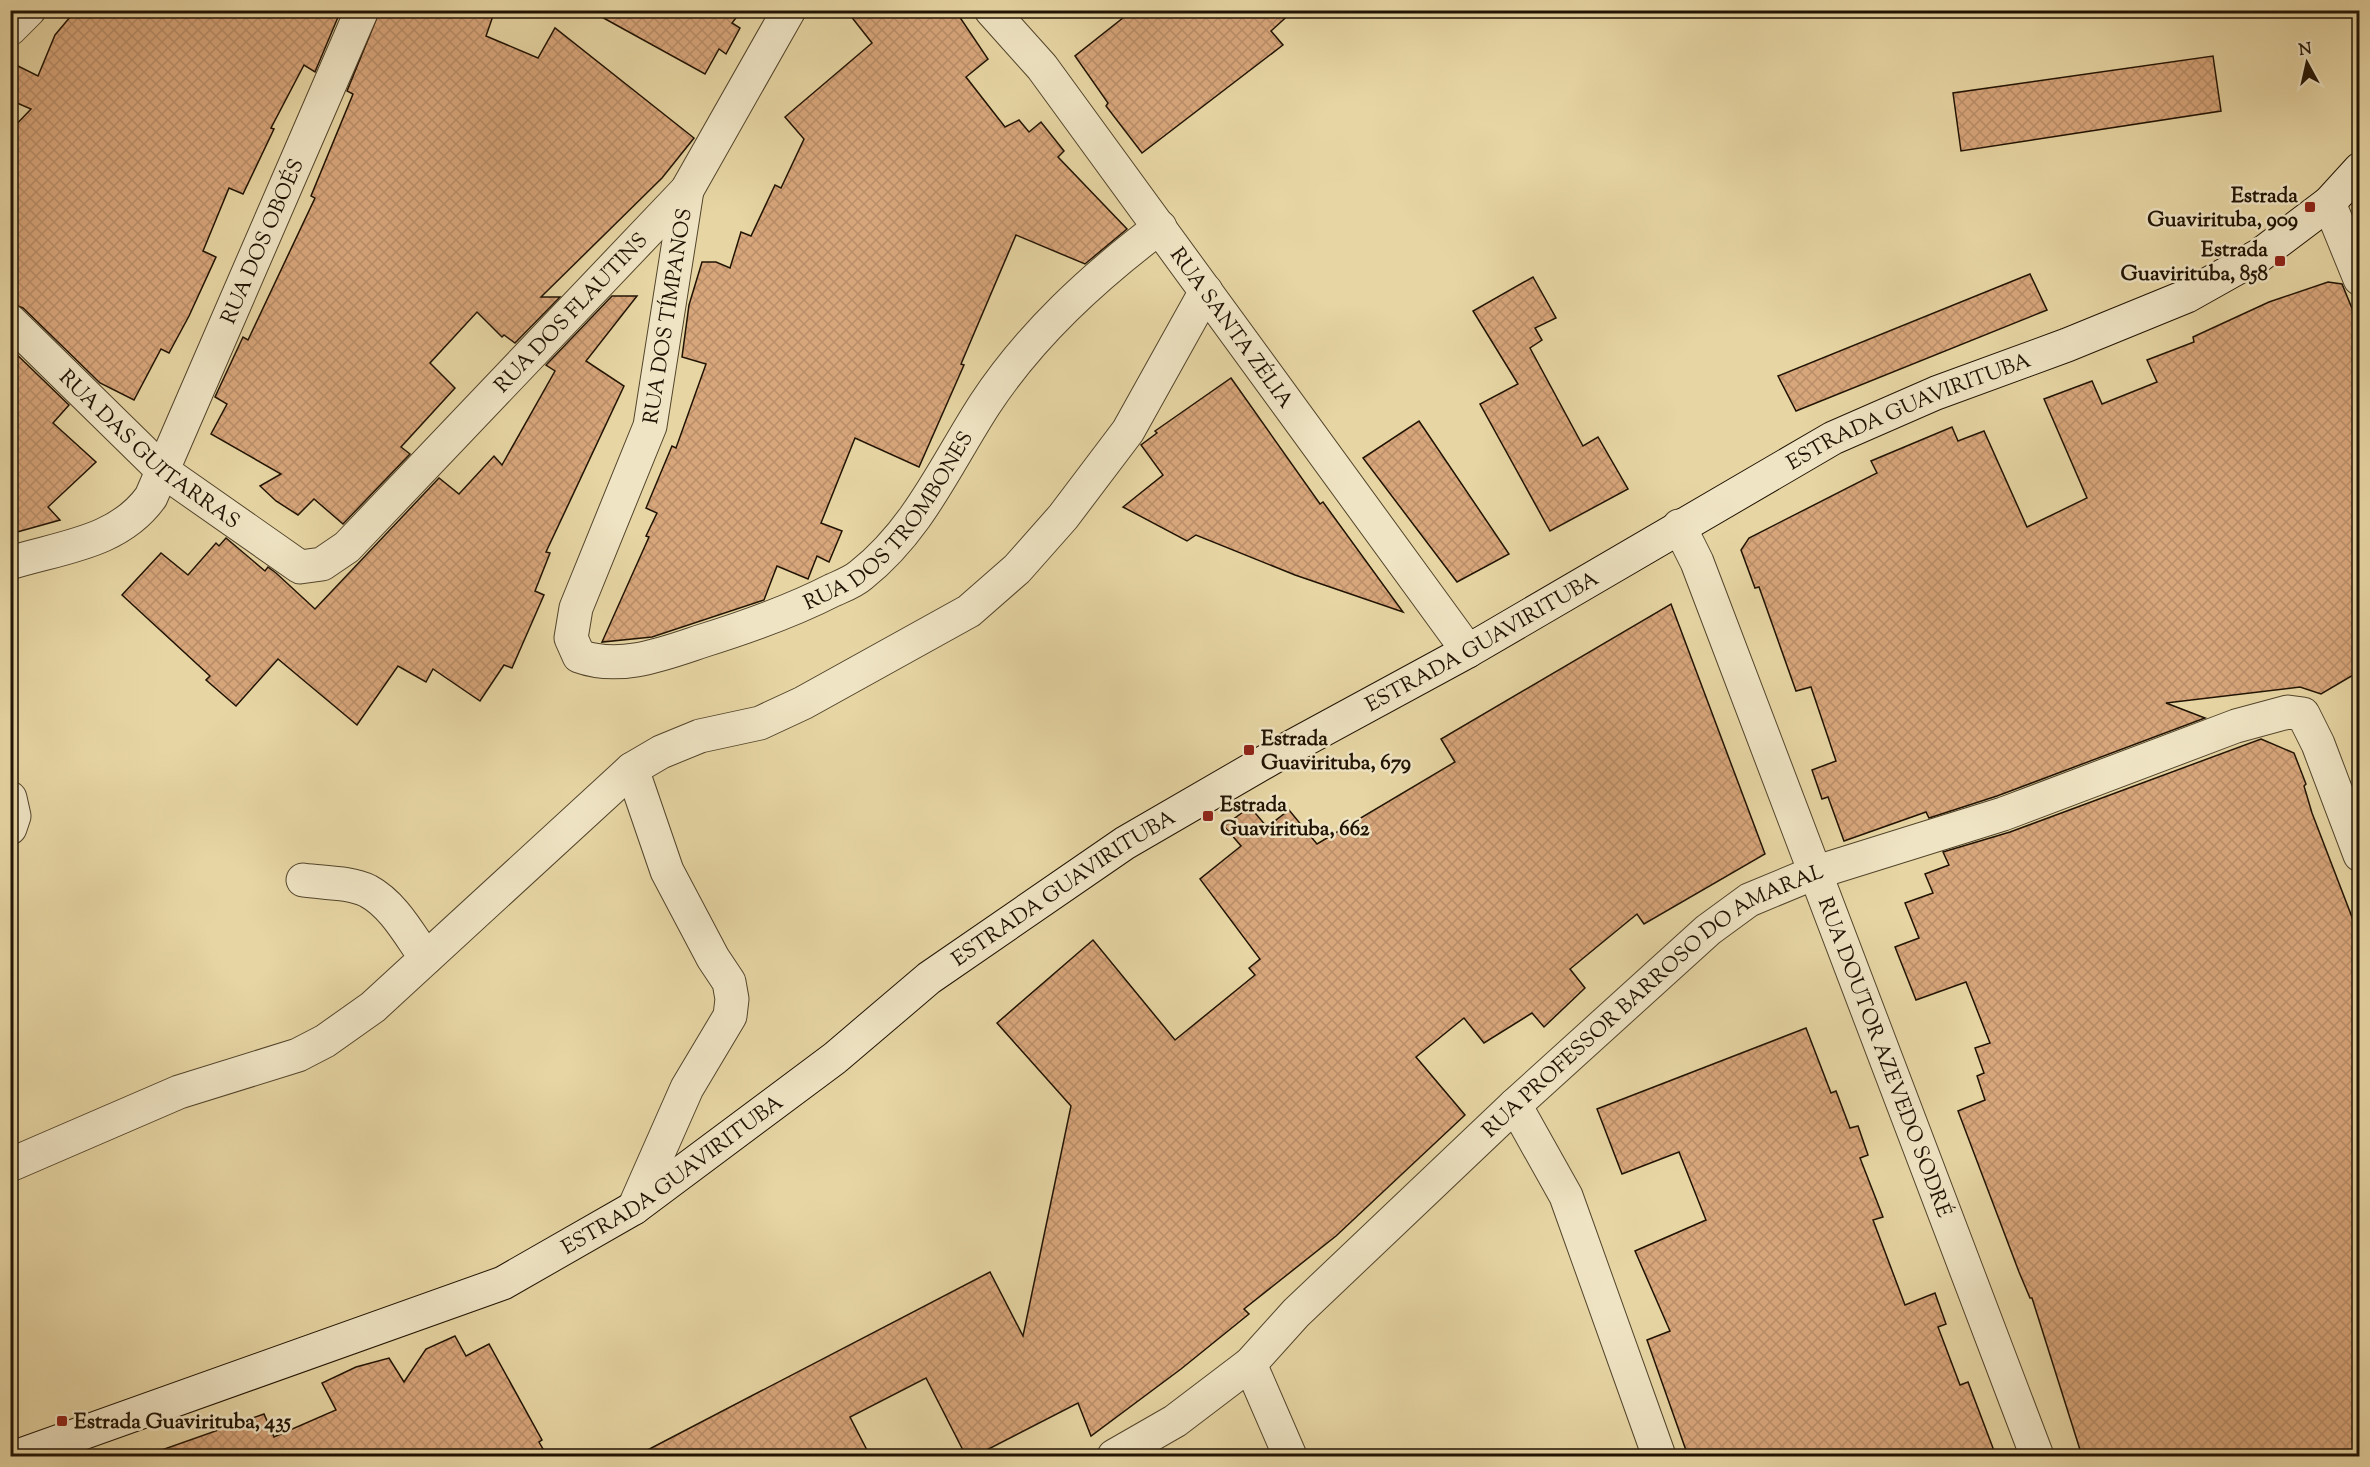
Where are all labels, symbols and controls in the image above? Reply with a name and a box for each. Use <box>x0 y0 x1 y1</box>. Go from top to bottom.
north arrow <box>2277 33 2337 93</box>
text: N <box>2297 38 2313 63</box>
street label: RUA DOS OBOÉS <box>215 155 313 329</box>
place label: Estrada Guavirituba, 909 <box>2147 182 2298 236</box>
marker: Estrada Guavirituba, 909 <box>2303 200 2317 214</box>
street label: RUA DOS TÍMPANOS <box>637 206 701 426</box>
street label: RUA DOS FLAUTINS <box>488 227 656 401</box>
place label: Estrada Guavirituba, 858 <box>2121 236 2268 290</box>
street label: RUA SANTA ZÉLIA <box>1162 242 1299 415</box>
marker: Estrada Guavirituba, 858 <box>2273 254 2287 268</box>
street label: ESTRADA GUAVIRITUBA <box>1782 346 2035 479</box>
street label: RUA DAS GUITARRAS <box>51 364 245 537</box>
street label: RUA DOS TROMBONES <box>799 426 982 619</box>
street label: ESTRADA GUAVIRITUBA <box>1361 565 1605 721</box>
place label: Estrada Guavirituba, 679 <box>1261 725 1411 779</box>
marker: Estrada Guavirituba, 679 <box>1242 743 1256 757</box>
place label: Estrada Guavirituba, 662 <box>1220 791 1370 845</box>
street label: ESTRADA GUAVIRITUBA <box>946 804 1182 975</box>
marker: Estrada Guavirituba, 662 <box>1201 809 1215 823</box>
street label: RUA PROFESSOR BARROSO DO AMARAL <box>1476 858 1828 1146</box>
street label: RUA DOUTOR AZEVEDO SODRÉ <box>1809 893 1958 1223</box>
street label: ESTRADA GUAVIRITUBA <box>557 1089 790 1263</box>
place label: Estrada Guavirituba, 435 <box>74 1408 292 1438</box>
marker: Estrada Guavirituba, 435 <box>55 1414 69 1428</box>

